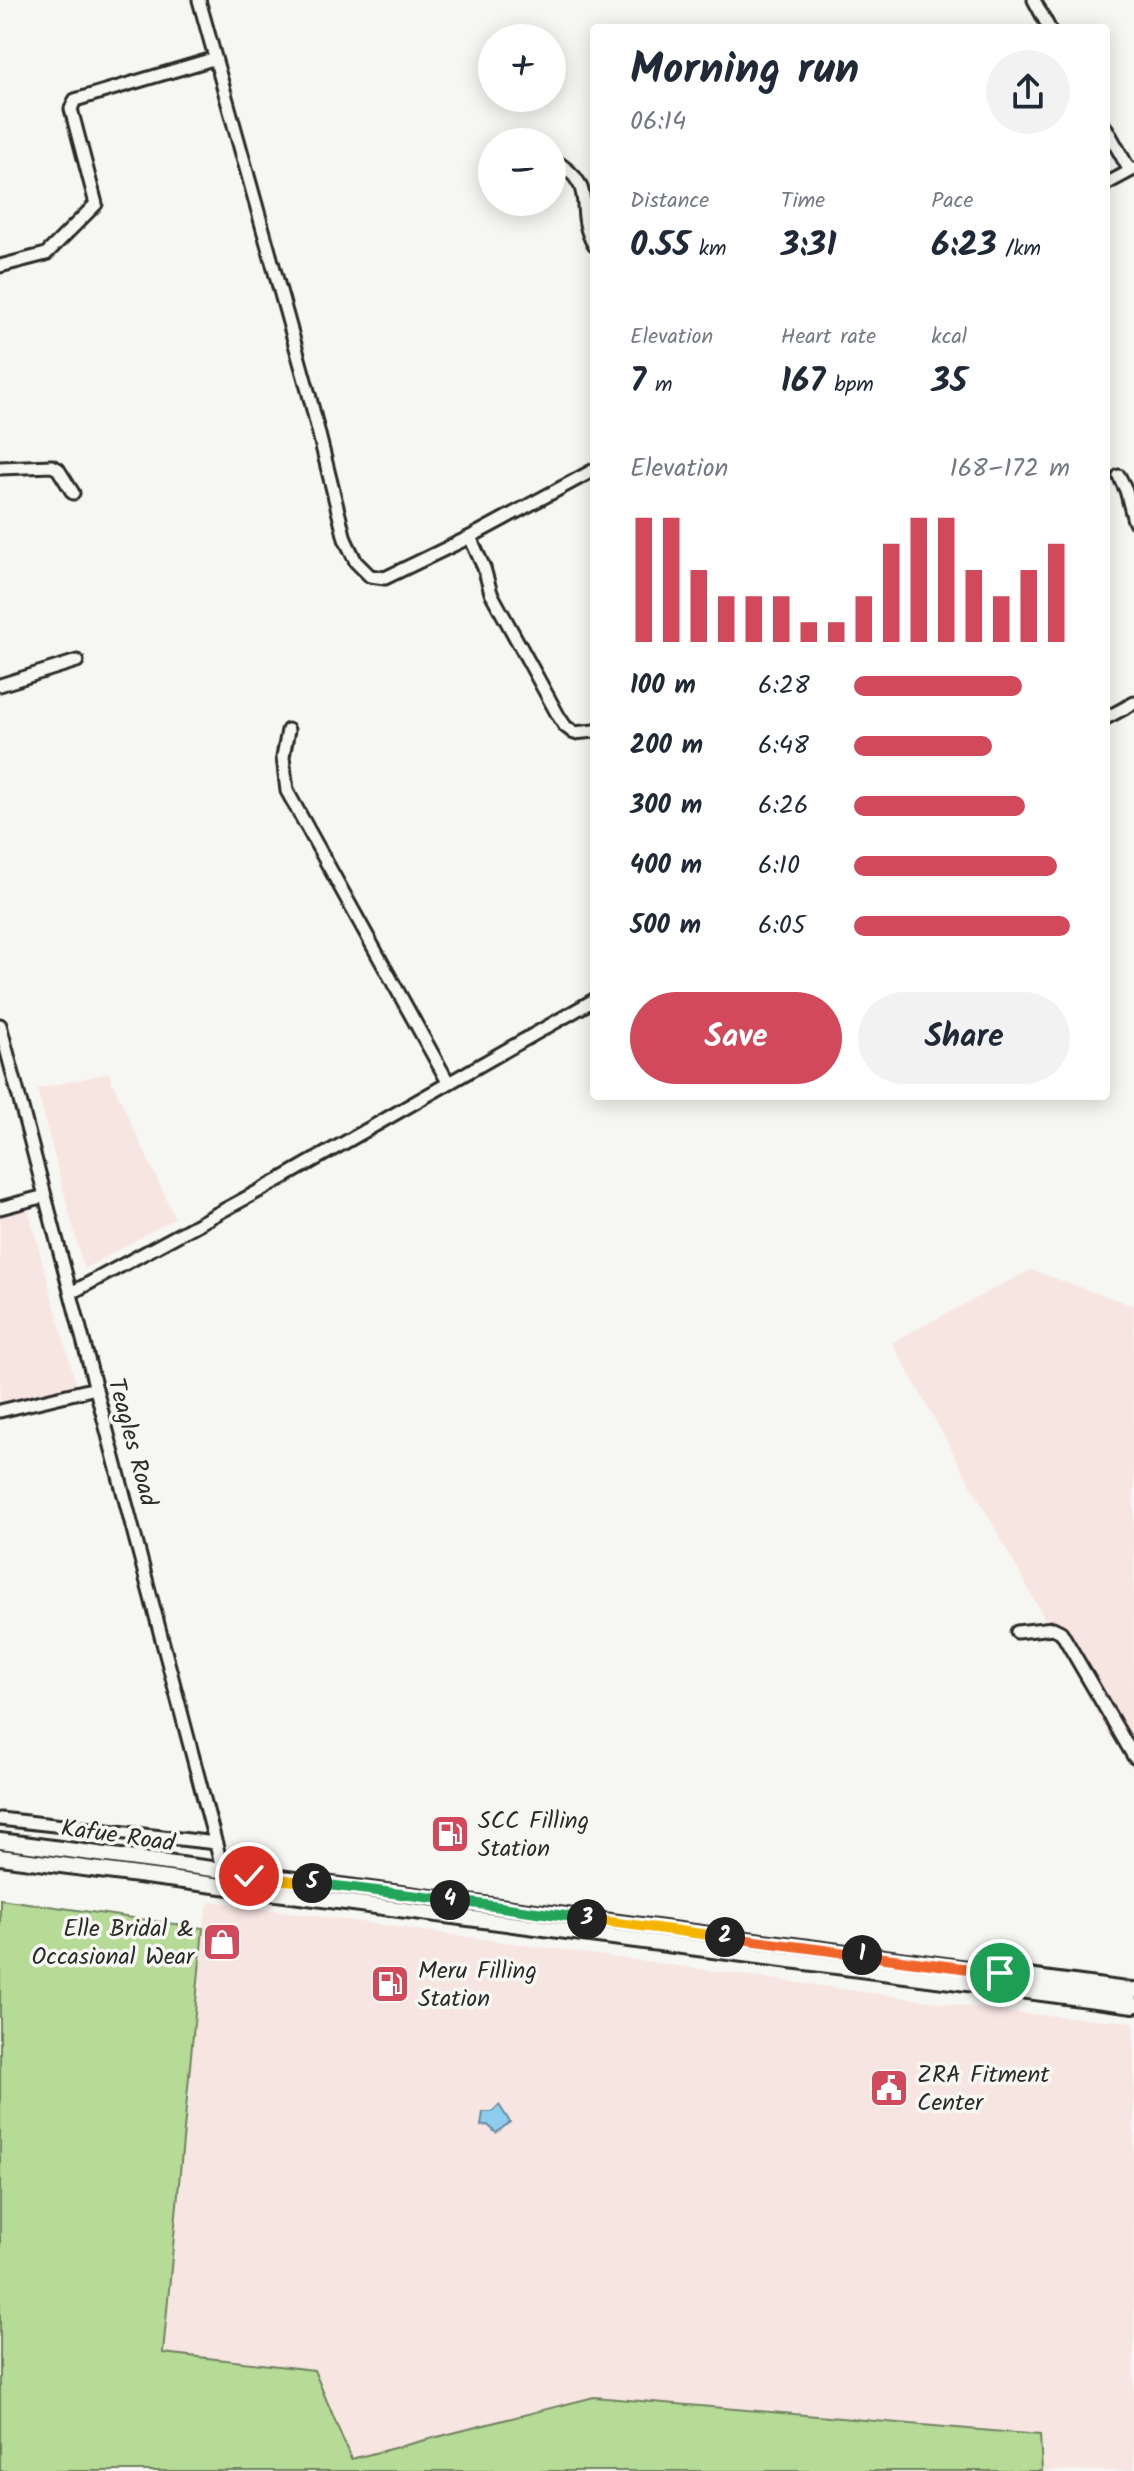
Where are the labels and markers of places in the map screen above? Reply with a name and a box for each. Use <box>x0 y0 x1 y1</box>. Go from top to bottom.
place label: SCC Filling Station <box>478 1802 589 1869</box>
fuel station icon: SCC Filling Station <box>429 1813 471 1855</box>
pin <box>215 1842 283 1910</box>
pin: 5 <box>292 1863 332 1903</box>
pin: 4 <box>430 1880 470 1920</box>
pin: 3 <box>567 1899 607 1939</box>
place label: Elle Bridal & Occasional Wear <box>32 1910 196 1977</box>
pin: 2 <box>705 1917 745 1957</box>
shop icon: Elle Bridal & Occasional Wear <box>201 1921 243 1963</box>
pin: 1 <box>842 1935 882 1975</box>
pin <box>966 1939 1034 2007</box>
place label: Meru Filling Station <box>418 1952 537 2019</box>
fuel station icon: Meru Filling Station <box>369 1963 411 2005</box>
place label: ZRA Fitment Center <box>917 2056 1050 2123</box>
public building icon: ZRA Fitment Center <box>868 2067 910 2109</box>

